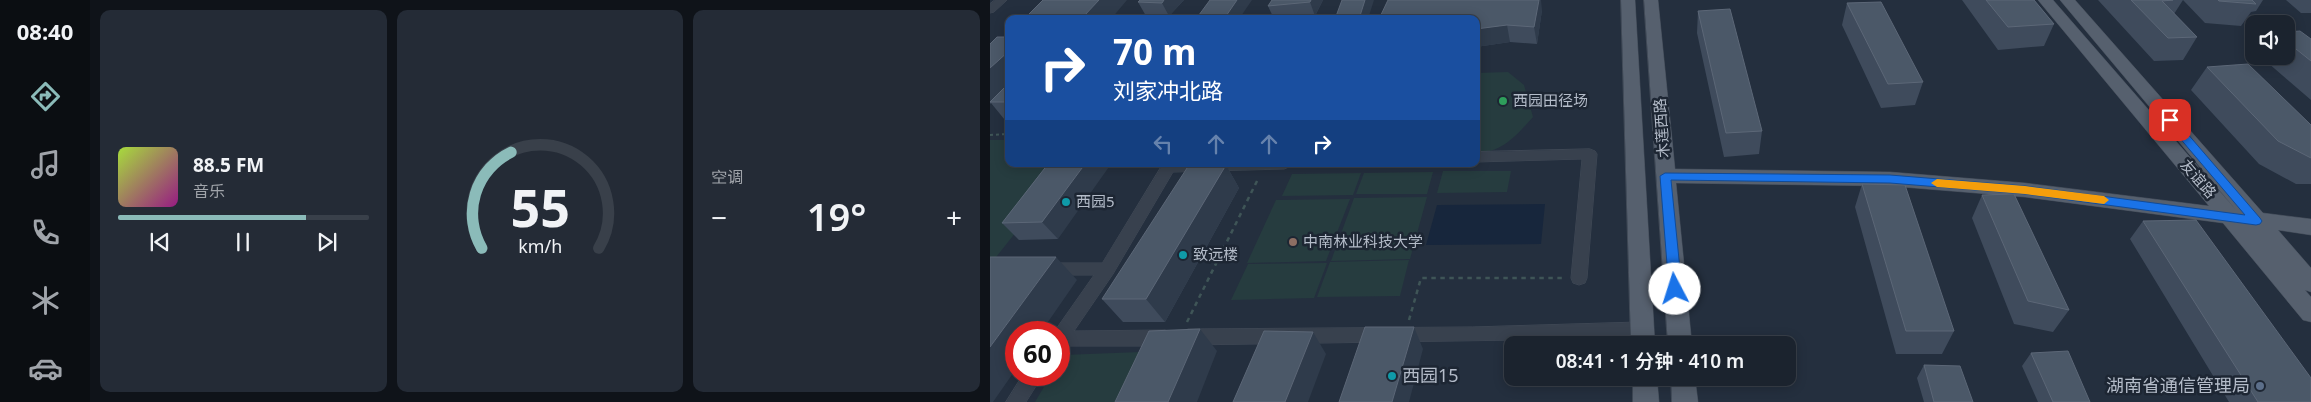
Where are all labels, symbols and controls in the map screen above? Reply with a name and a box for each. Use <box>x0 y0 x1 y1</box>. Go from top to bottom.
map controls <box>2245 15 2295 65</box>
button: sound <box>2245 15 2295 65</box>
text: 08:40 <box>17 16 73 46</box>
text: 70 m <box>1113 28 1196 75</box>
icon: right <box>1030 35 1095 100</box>
text: 刘家冲北路 <box>1113 75 1223 105</box>
icon: directions <box>28 79 63 114</box>
place label: 西园田径场 <box>1513 90 1588 110</box>
marker: 西园田径场 <box>1497 95 1509 107</box>
street label: 木莲西路 <box>1649 97 1673 159</box>
pin <box>2149 99 2191 141</box>
icon: arrive <box>2156 106 2184 134</box>
icon: left <box>1149 130 1177 158</box>
icon: ahead <box>1202 130 1230 158</box>
icon: ahead <box>1255 130 1283 158</box>
icon: right <box>1308 130 1336 158</box>
icon: music <box>28 147 63 182</box>
text: 88.5 FM <box>193 152 264 178</box>
street label: 友谊路 <box>2176 155 2221 202</box>
text: 空调 <box>711 166 743 188</box>
text: 55 <box>510 171 570 242</box>
text: 音乐 <box>193 180 225 202</box>
text: 19° <box>807 190 866 242</box>
place label: 西园5 <box>1076 191 1115 211</box>
marker: 西园5 <box>1060 196 1072 208</box>
text: − <box>711 198 727 236</box>
text: + <box>946 198 962 236</box>
icon: phone <box>28 215 63 250</box>
icon: previous <box>146 228 174 256</box>
icon: pause <box>229 228 257 256</box>
icon: next <box>313 228 341 256</box>
place label: 中南林业科技大学 <box>1303 231 1423 251</box>
text: km/h <box>518 234 562 258</box>
marker: 中南林业科技大学 <box>1287 236 1299 248</box>
place label: 致远楼 <box>1193 244 1238 264</box>
marker: 致远楼 <box>1177 249 1189 261</box>
position arrow <box>1648 262 1700 314</box>
icon: climate <box>28 283 63 318</box>
speed limit sign: 60 <box>1005 321 1070 386</box>
text: 08:41 · 1 分钟 · 410 m <box>1556 348 1744 374</box>
icon: car <box>28 351 63 386</box>
place label: 西园15 <box>1402 363 1459 387</box>
marker: 西园15 <box>1386 370 1398 382</box>
place label: 湖南省通信管理局 <box>2106 373 2250 397</box>
marker: 湖南省通信管理局 <box>2254 380 2266 392</box>

